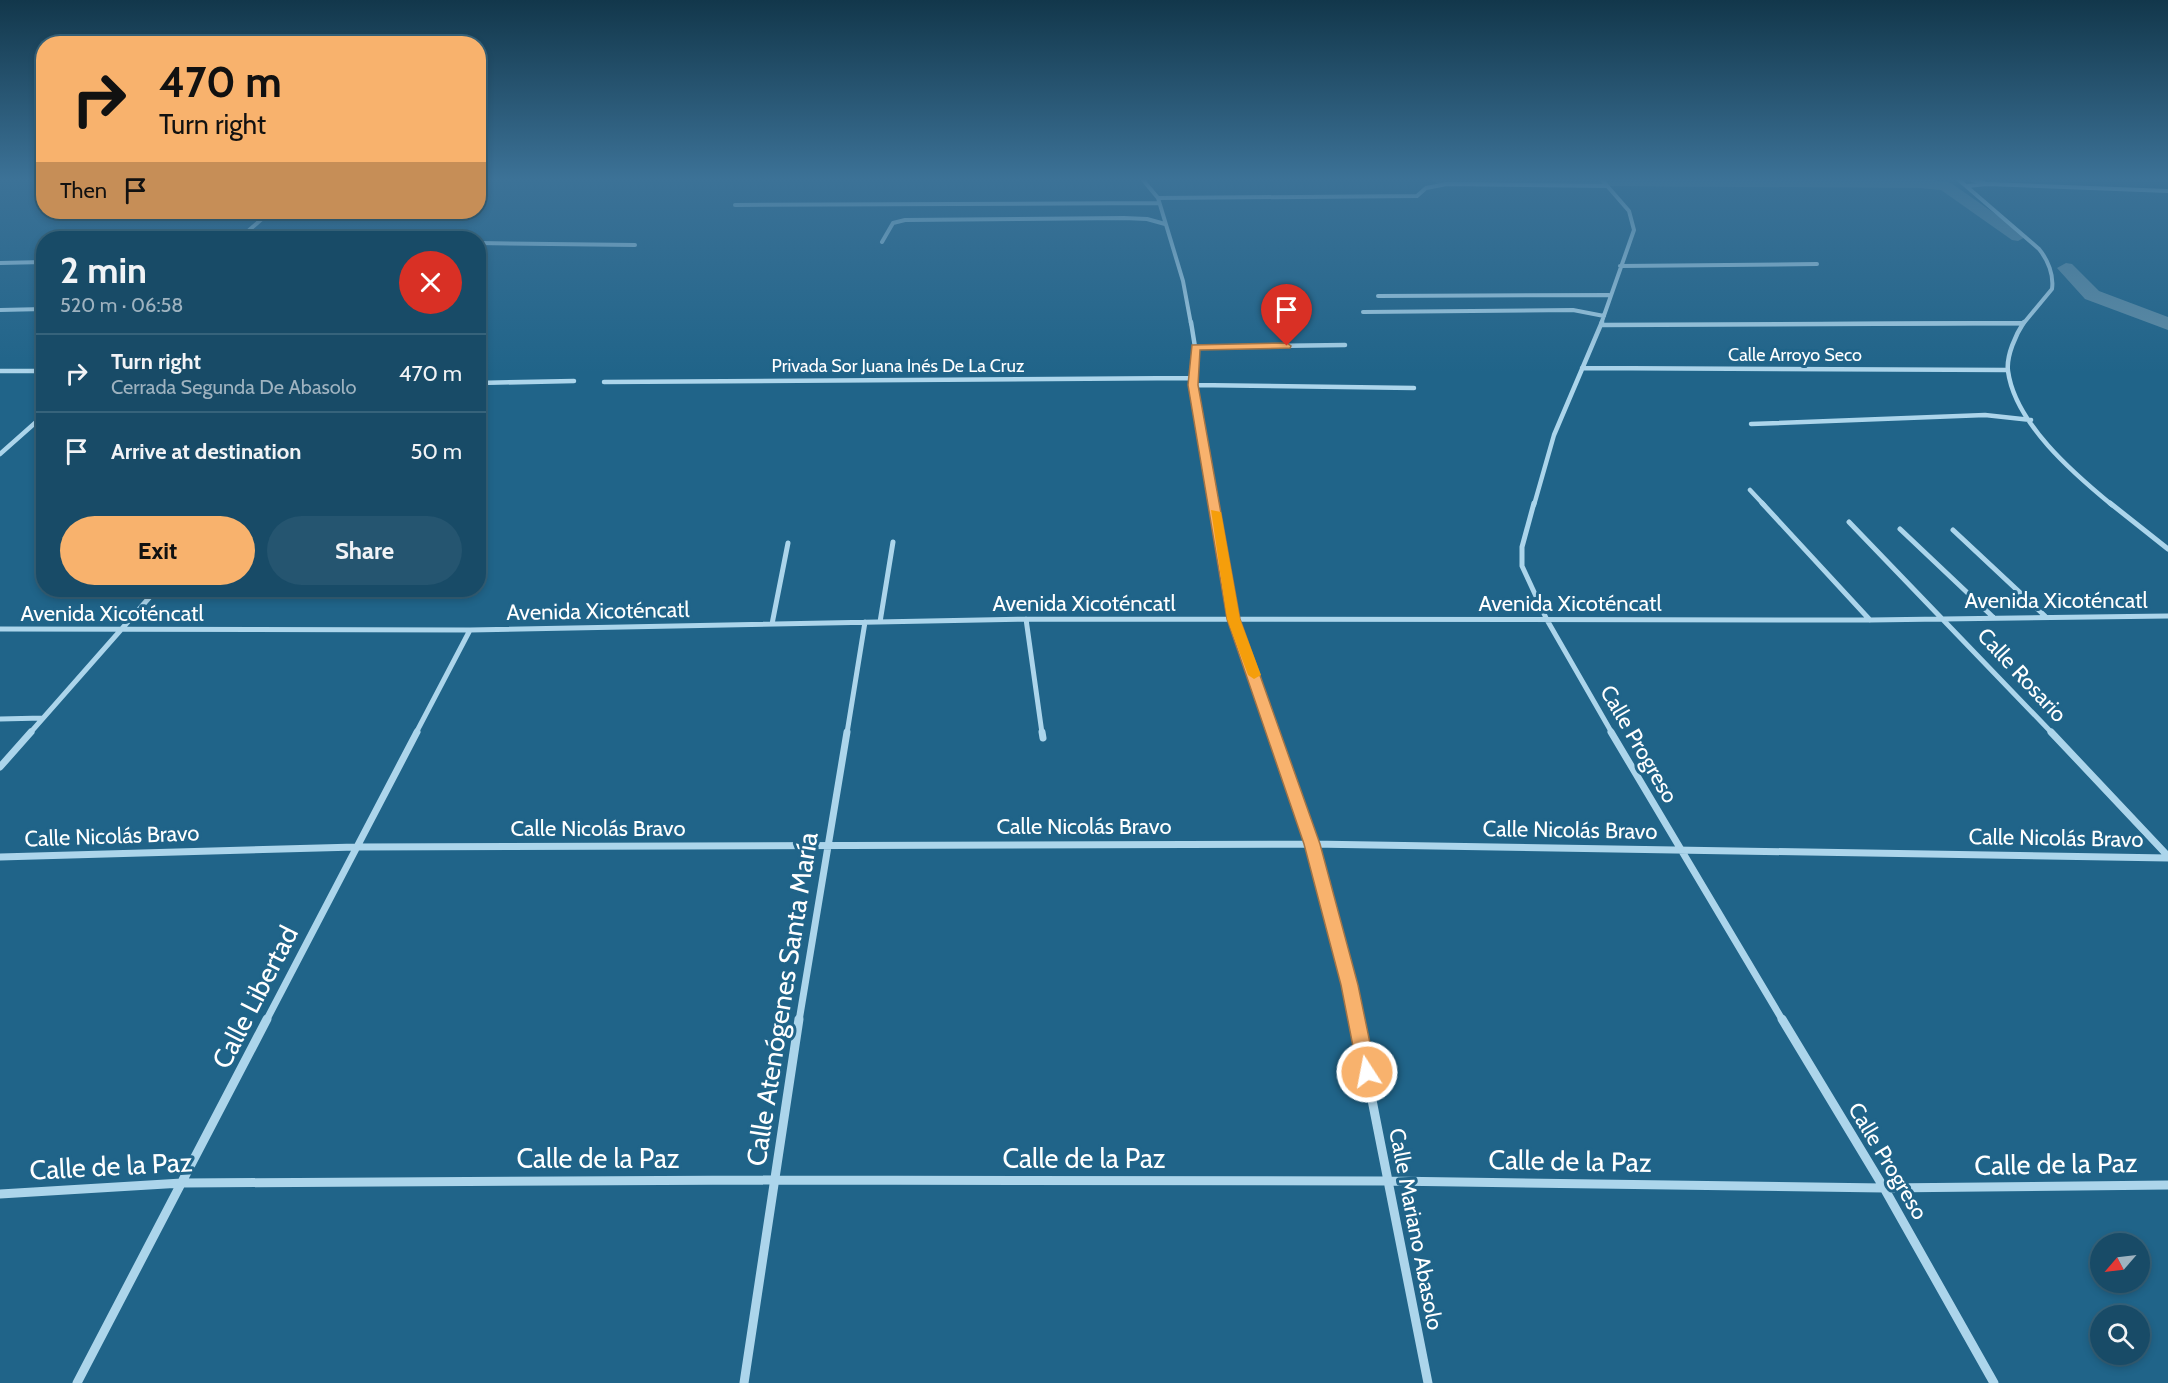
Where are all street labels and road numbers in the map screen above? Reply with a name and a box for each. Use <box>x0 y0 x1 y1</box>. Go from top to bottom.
street label: Calle Arroyo Seco <box>1728 344 1862 366</box>
street label: Privada Sor Juana Inés De La Cruz <box>772 355 1025 377</box>
street label: Avenida Xicoténcatl <box>1964 587 2148 614</box>
street label: Avenida Xicoténcatl <box>992 590 1176 617</box>
street label: Avenida Xicoténcatl <box>1478 590 1662 617</box>
street label: Avenida Xicoténcatl <box>506 596 691 626</box>
street label: Avenida Xicoténcatl <box>20 600 204 627</box>
street label: Calle Rosario <box>1972 622 2072 728</box>
street label: Calle Progreso <box>1594 680 1684 808</box>
street label: Calle Nicolás Bravo <box>997 813 1172 840</box>
street label: Calle Nicolás Bravo <box>511 815 686 842</box>
street label: Calle Nicolás Bravo <box>1482 815 1658 845</box>
street label: Calle Nicolás Bravo <box>24 819 200 853</box>
street label: Calle Nicolás Bravo <box>1968 823 2144 853</box>
street label: Calle Atenógenes Santa María <box>739 830 825 1168</box>
street label: Calle Libertad <box>205 920 305 1074</box>
street label: Calle Progreso <box>1842 1098 1934 1224</box>
street label: Calle Mariano Abasolo <box>1383 1126 1449 1332</box>
street label: Calle de la Paz <box>516 1142 680 1175</box>
street label: Calle de la Paz <box>1002 1142 1166 1175</box>
street label: Calle de la Paz <box>1488 1143 1652 1179</box>
street label: Calle de la Paz <box>29 1145 194 1187</box>
street label: Calle de la Paz <box>1974 1146 2138 1182</box>

